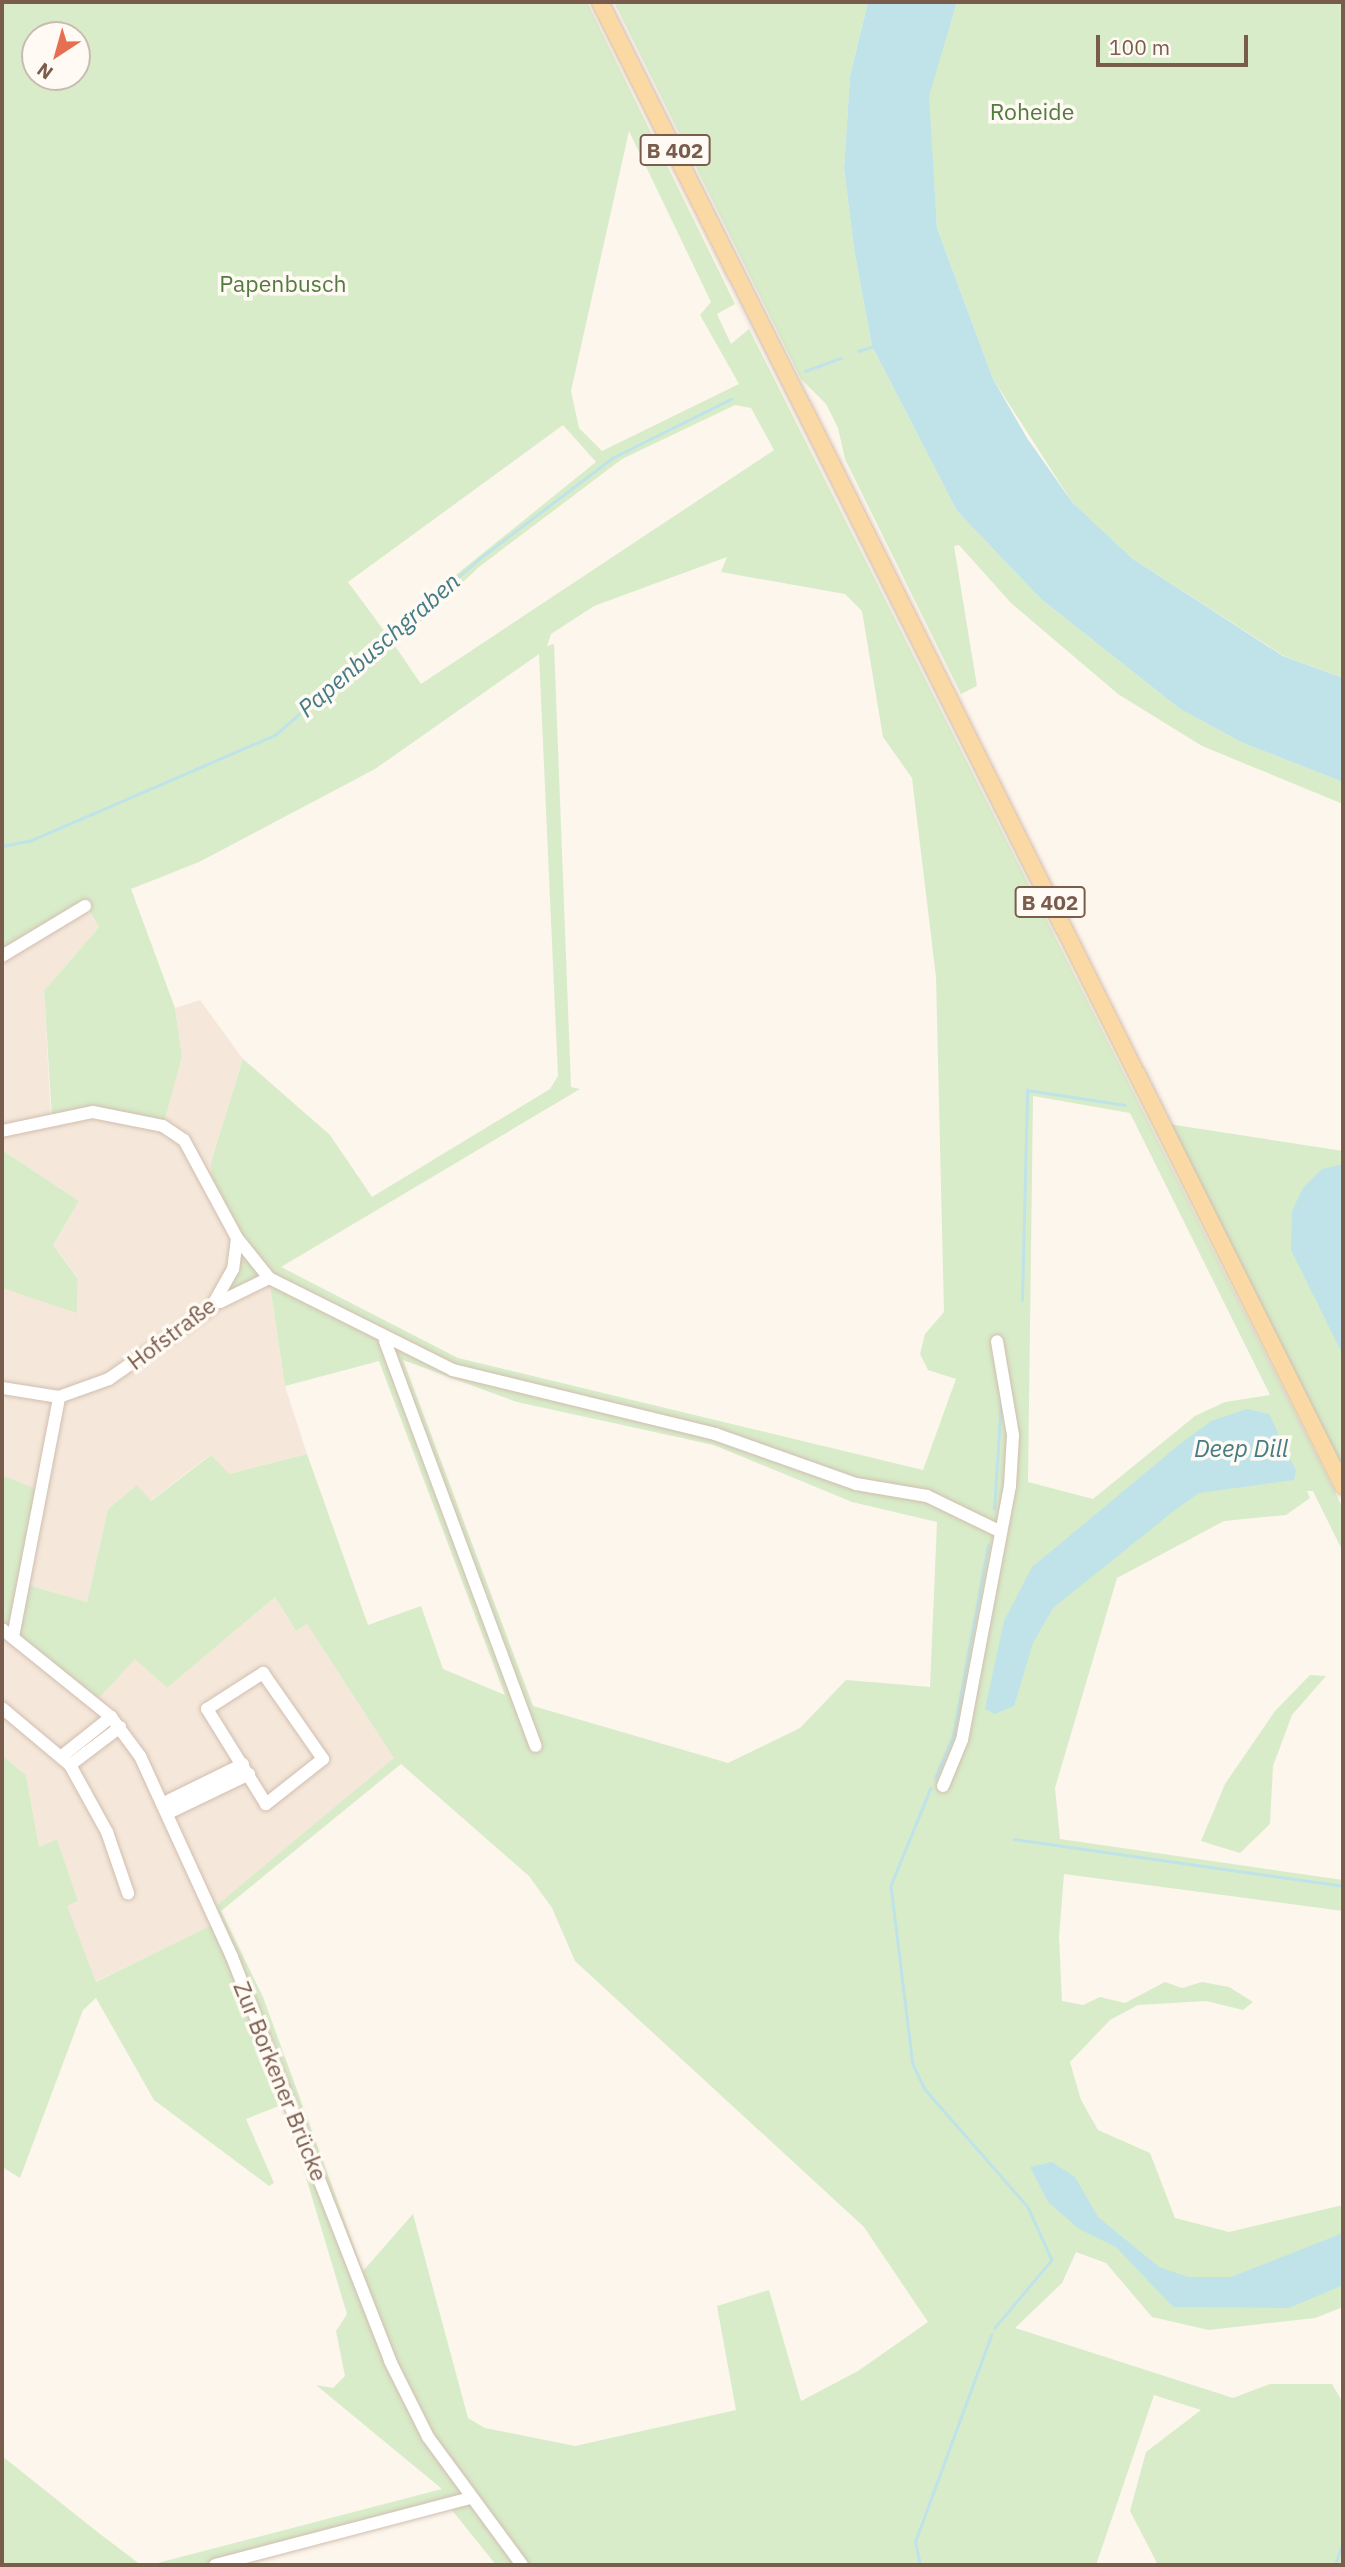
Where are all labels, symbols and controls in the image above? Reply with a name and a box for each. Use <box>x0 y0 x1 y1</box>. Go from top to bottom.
north arrow <box>21 21 91 91</box>
scale bar <box>1100 21 1252 65</box>
text: 100 m <box>1109 33 1170 61</box>
text: N <box>32 58 57 85</box>
park label: Roheide <box>990 97 1074 125</box>
road number: B 402 <box>638 132 712 168</box>
park label: Papenbusch <box>219 269 347 297</box>
water label: Papenbuschgraben <box>292 567 466 723</box>
road number: B 402 <box>1013 884 1087 920</box>
street label: Hofstraße <box>121 1291 221 1375</box>
water label: Deep Dill <box>1194 1435 1288 1463</box>
street label: Zur Borkener Brücke <box>228 1977 334 2185</box>

